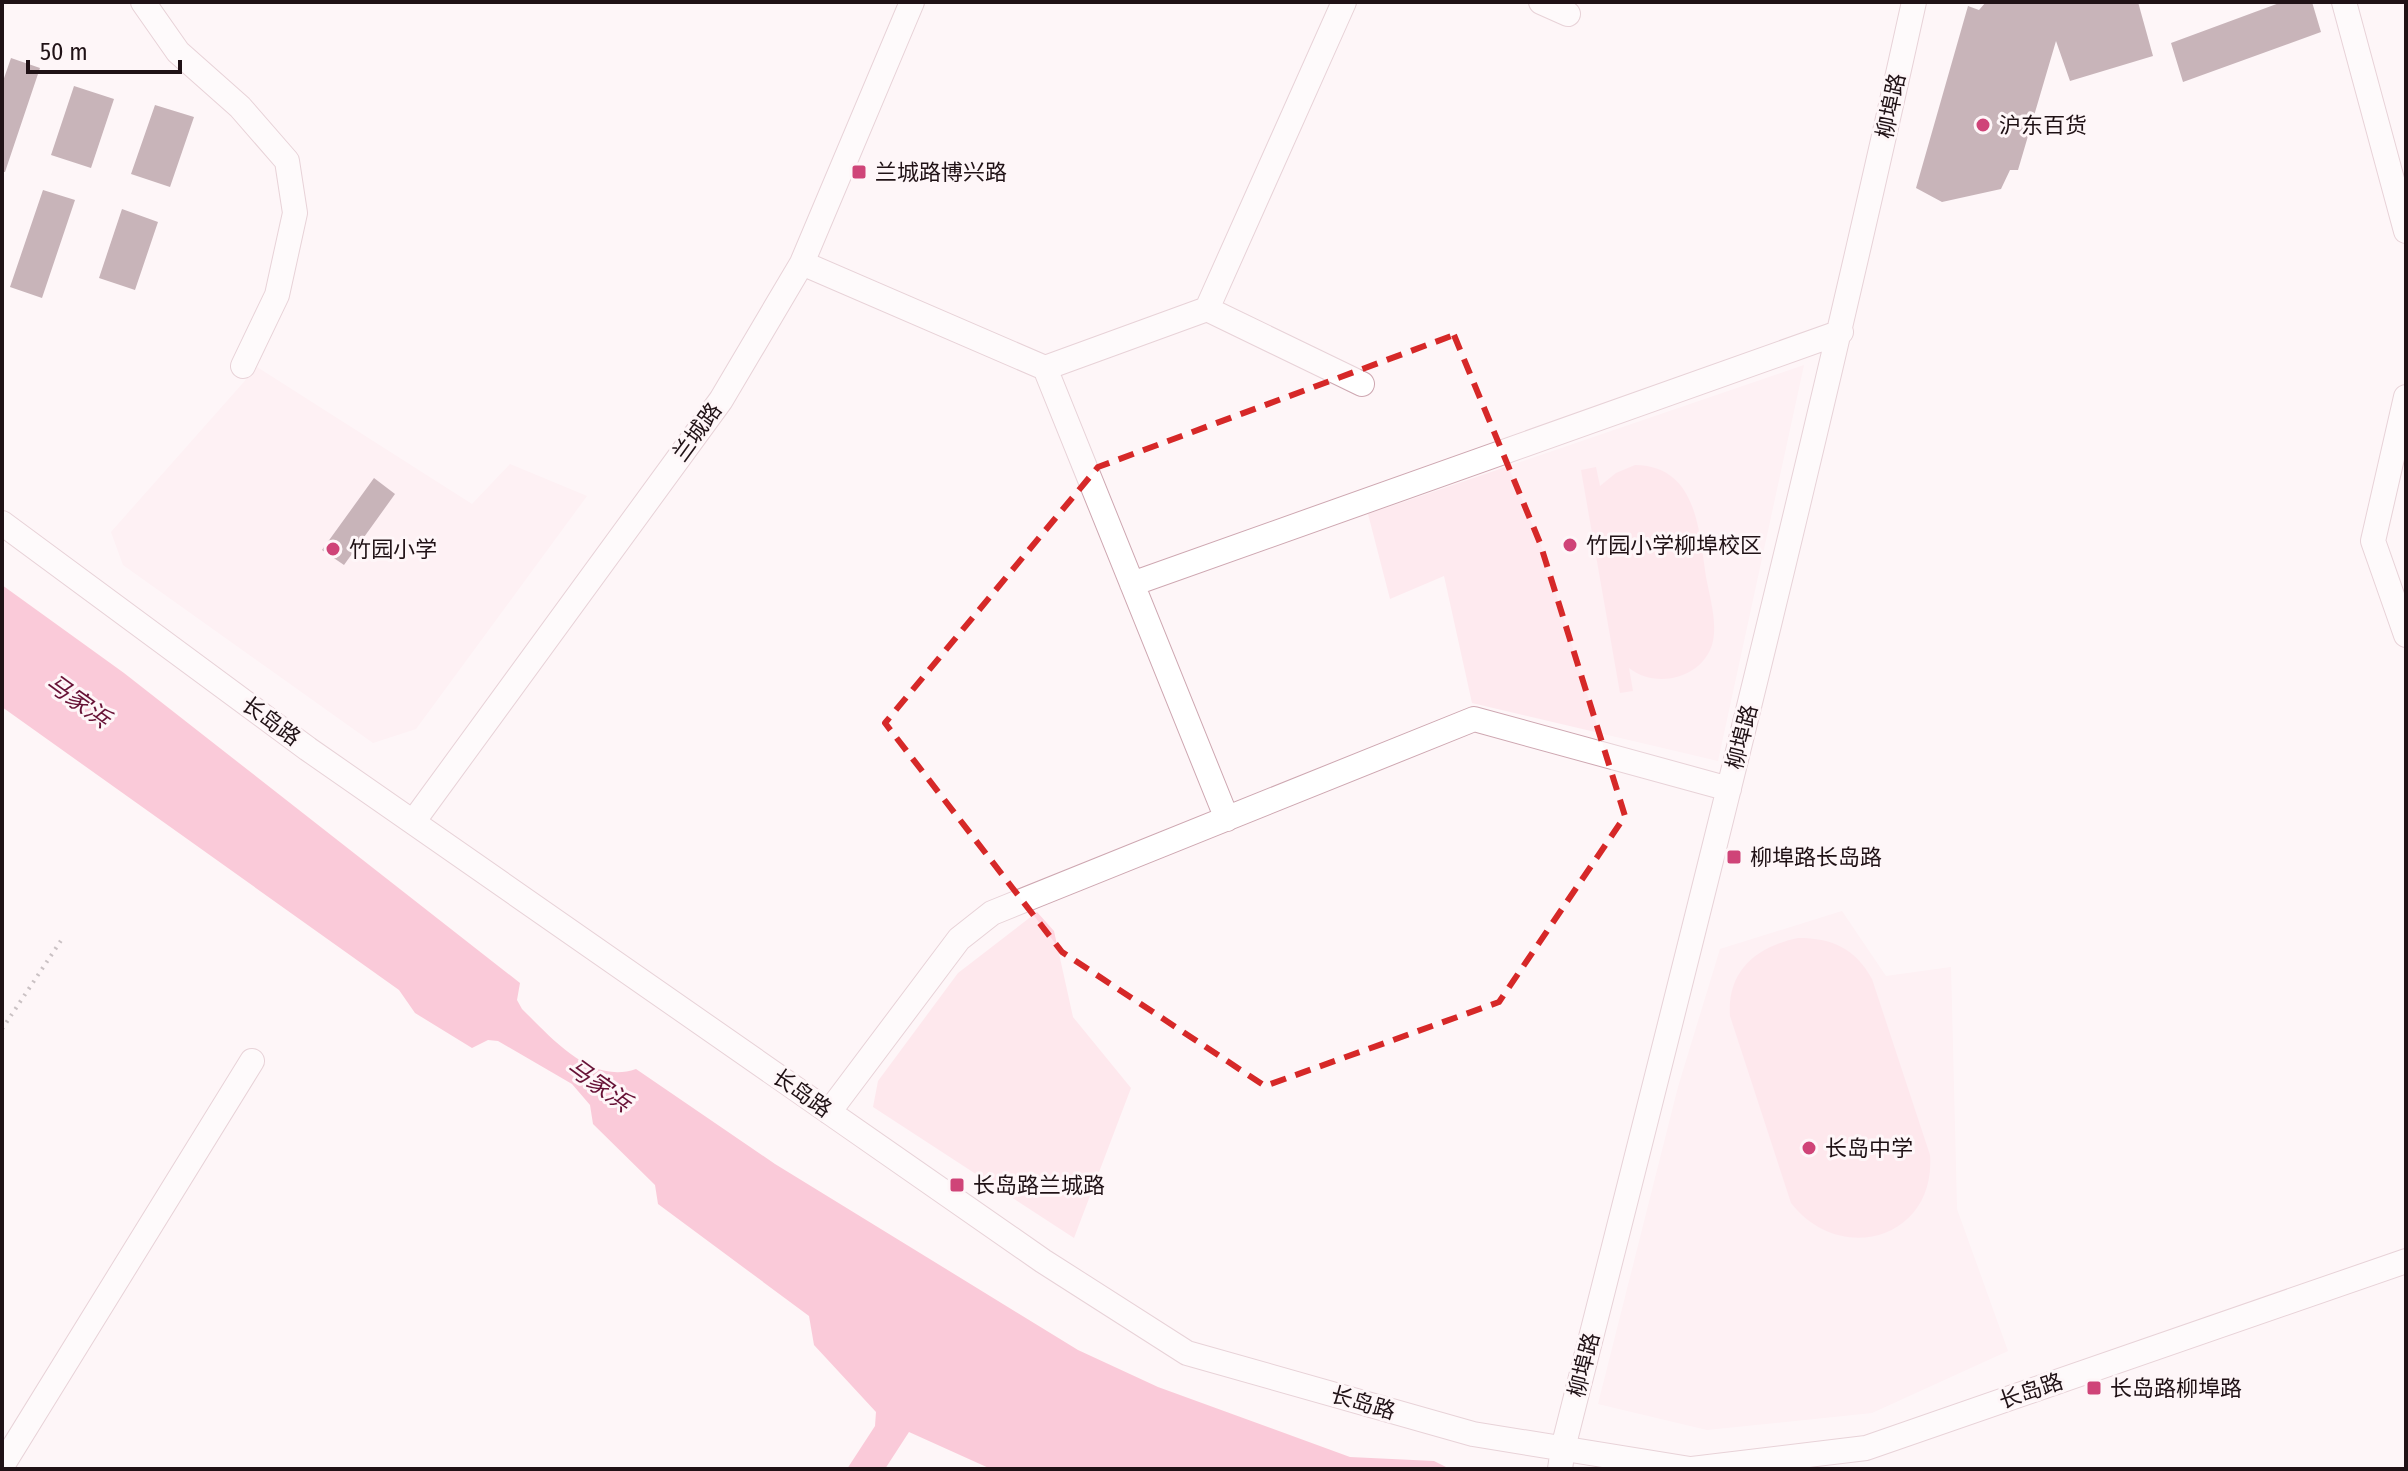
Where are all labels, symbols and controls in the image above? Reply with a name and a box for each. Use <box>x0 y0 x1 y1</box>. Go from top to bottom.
scale bar <box>28 24 180 74</box>
text: 50 m <box>40 38 88 66</box>
street label: 柳埠路 <box>1871 71 1911 141</box>
place label: 沪东百货 <box>1999 112 2087 139</box>
marker: 沪东百货 <box>1974 116 1992 134</box>
place label: 兰城路博兴路 <box>875 159 1007 186</box>
marker: 兰城路博兴路 <box>850 163 868 181</box>
street label: 兰城路 <box>667 397 727 467</box>
place label: 竹园小学柳埠校区 <box>1586 532 1762 559</box>
place label: 竹园小学 <box>349 536 437 563</box>
marker: 竹园小学柳埠校区 <box>1561 536 1579 554</box>
marker: 竹园小学 <box>324 540 342 558</box>
water label: 马家浜 <box>41 669 117 735</box>
street label: 长岛路 <box>236 691 306 751</box>
street label: 柳埠路 <box>1721 702 1763 772</box>
place label: 柳埠路长岛路 <box>1750 844 1882 871</box>
marker: 柳埠路长岛路 <box>1725 848 1743 866</box>
water label: 马家浜 <box>562 1053 638 1119</box>
street label: 长岛路 <box>767 1063 837 1123</box>
place label: 长岛中学 <box>1825 1135 1913 1162</box>
marker: 长岛中学 <box>1800 1139 1818 1157</box>
place label: 长岛路兰城路 <box>973 1172 1105 1199</box>
marker: 长岛路兰城路 <box>948 1176 966 1194</box>
street label: 柳埠路 <box>1563 1330 1605 1400</box>
street label: 长岛路 <box>1995 1367 2067 1415</box>
place label: 长岛路柳埠路 <box>2110 1375 2242 1402</box>
marker: 长岛路柳埠路 <box>2085 1379 2103 1397</box>
street label: 长岛路 <box>1328 1381 1398 1425</box>

